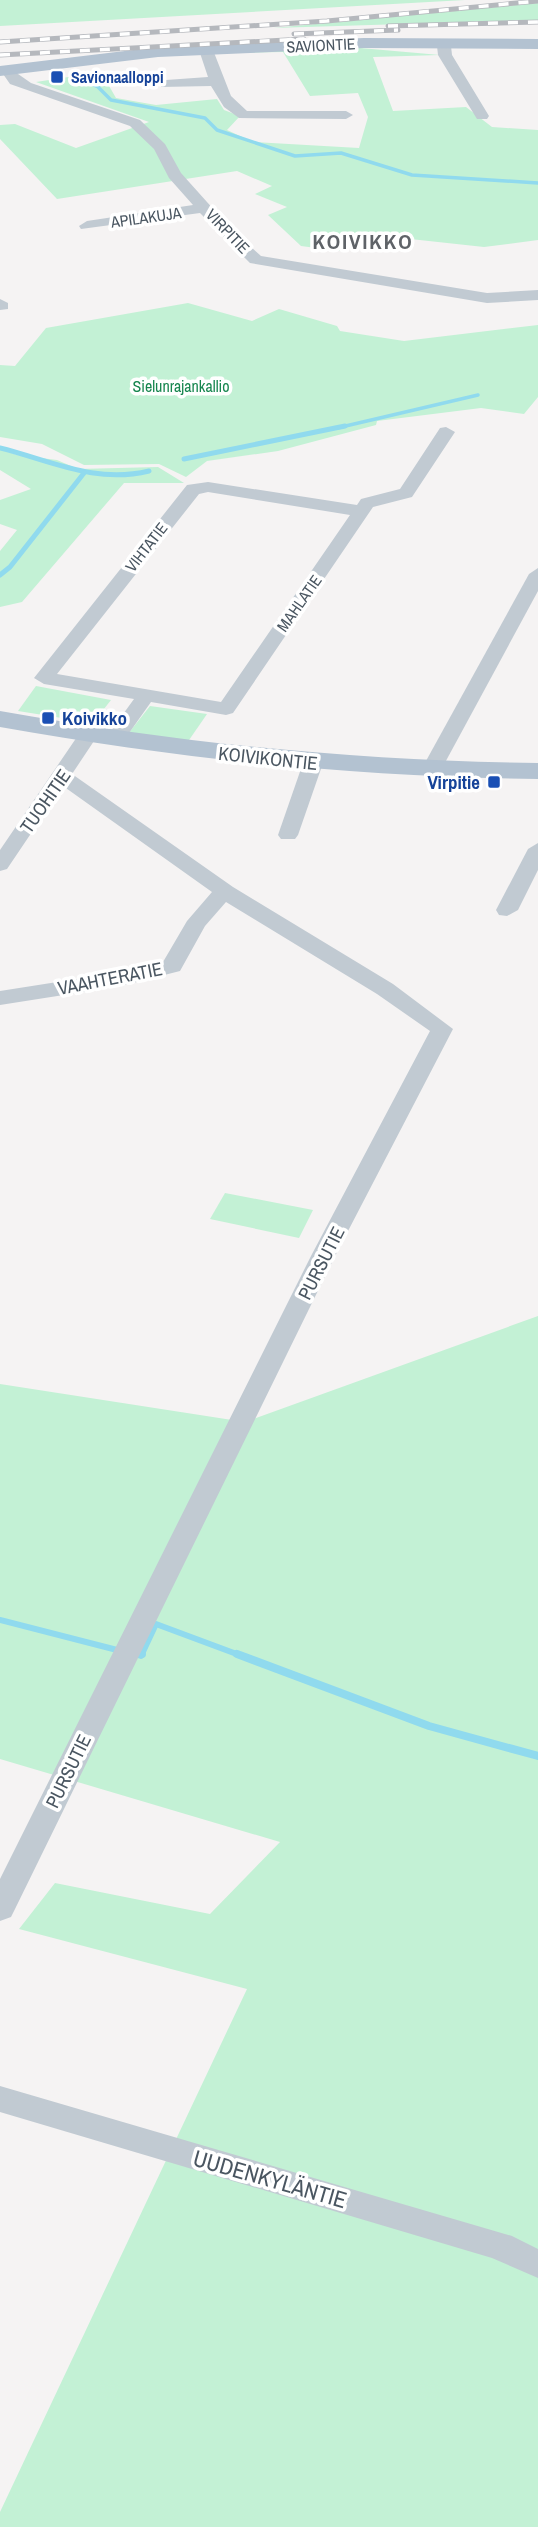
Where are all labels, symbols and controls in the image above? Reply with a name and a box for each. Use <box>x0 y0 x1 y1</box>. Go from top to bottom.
street label: SAVIONTIE <box>286 32 356 58</box>
place label: Savionaalloppi <box>71 66 164 88</box>
marker: Savionaalloppi <box>49 69 65 85</box>
street label: APILAKUJA <box>108 201 183 233</box>
street label: VIRPITIE <box>201 204 255 258</box>
district label: KOIVIKKO <box>312 227 414 256</box>
park label: Sielunrajankallio <box>133 375 230 397</box>
street label: VIHTATIE <box>120 518 172 576</box>
street label: MAHLATIE <box>271 570 327 636</box>
place label: Koivikko <box>62 705 127 731</box>
marker: Koivikko <box>40 710 56 726</box>
street label: KOIVIKONTIE <box>217 740 319 776</box>
street label: TUOHITIE <box>13 764 77 838</box>
place label: Virpitie <box>427 769 480 795</box>
marker: Virpitie <box>486 774 502 790</box>
street label: VAAHTERATIE <box>56 955 164 1001</box>
street label: PURSUTIE <box>292 1222 350 1304</box>
street label: PURSUTIE <box>39 1730 97 1812</box>
street label: UUDENKYLÄNTIE <box>190 2142 350 2215</box>

